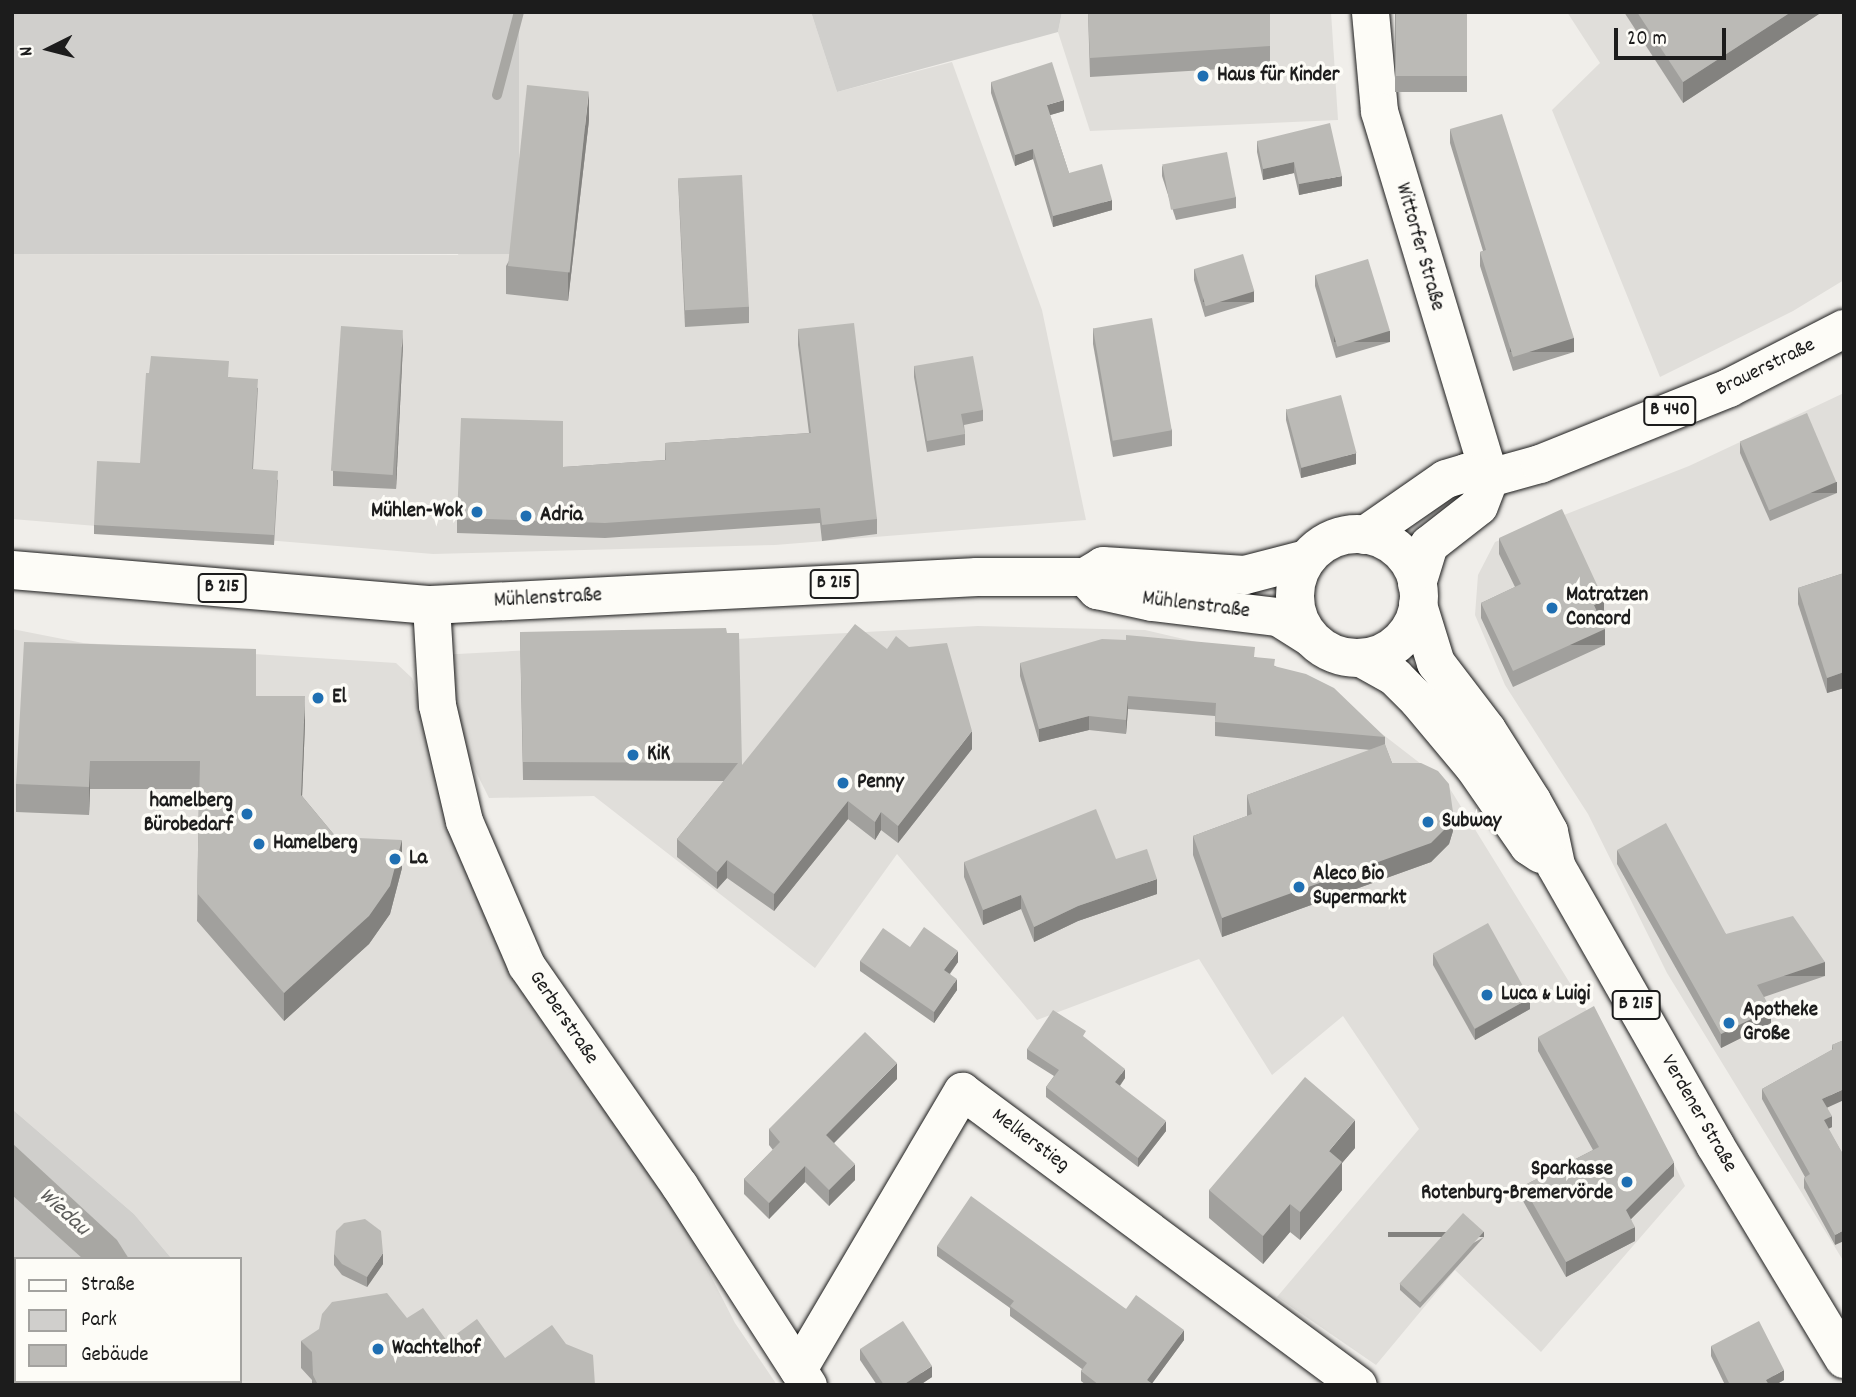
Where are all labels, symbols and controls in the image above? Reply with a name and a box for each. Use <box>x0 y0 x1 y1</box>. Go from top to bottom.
north arrow <box>14 14 84 84</box>
scale bar <box>1618 14 1730 58</box>
text: 20 m <box>1627 25 1667 55</box>
text: N <box>14 45 42 57</box>
place label: Haus für Kinder <box>1217 63 1339 89</box>
marker: Haus für Kinder <box>1195 68 1211 84</box>
street label: Wittorfer Straße <box>1389 180 1449 314</box>
street label: Brauerstraße <box>1712 333 1820 403</box>
road number: B 440 <box>1642 396 1698 426</box>
place label: Mühlen-Wok <box>371 499 463 525</box>
place label: Adria <box>540 503 583 529</box>
marker: Mühlen-Wok <box>469 504 485 520</box>
marker: Adria <box>518 508 534 524</box>
road number: B 215 <box>810 568 858 600</box>
road number: B 215 <box>198 572 246 604</box>
place label: Matratzen Concord <box>1566 583 1648 633</box>
street label: Mühlenstraße <box>493 584 603 614</box>
street label: Mühlenstraße <box>1141 587 1251 625</box>
marker: Matratzen Concord <box>1544 600 1560 616</box>
place label: El <box>332 685 347 711</box>
marker: El <box>310 690 326 706</box>
place label: KiK <box>647 742 670 768</box>
marker: KiK <box>625 747 641 763</box>
place label: Penny <box>857 770 904 796</box>
marker: Penny <box>835 775 851 791</box>
place label: hamelberg Bürobedarf <box>144 789 233 839</box>
marker: hamelberg Bürobedarf <box>239 806 255 822</box>
place label: Subway <box>1442 809 1501 835</box>
marker: Subway <box>1420 814 1436 830</box>
place label: Hamelberg <box>273 831 358 857</box>
marker: Hamelberg <box>251 836 267 852</box>
place label: La <box>409 846 427 872</box>
marker: La <box>387 851 403 867</box>
place label: Aleco Bio Supermarkt <box>1313 862 1406 912</box>
marker: Aleco Bio Supermarkt <box>1291 879 1307 895</box>
street label: Gerberstraße <box>523 967 603 1069</box>
place label: Luca & Luigi <box>1501 982 1590 1008</box>
marker: Luca & Luigi <box>1479 987 1495 1003</box>
road number: B 215 <box>1612 990 1660 1021</box>
place label: Apotheke Große <box>1743 998 1818 1048</box>
marker: Apotheke Große <box>1721 1015 1737 1031</box>
street label: Verdener Straße <box>1654 1051 1742 1177</box>
street label: Melkerstieg <box>986 1104 1074 1178</box>
place label: Sparkasse Rotenburg-Bremervörde <box>1421 1157 1613 1207</box>
marker: Sparkasse Rotenburg-Bremervörde <box>1619 1174 1635 1190</box>
water label: Wiedau <box>32 1183 94 1243</box>
legend <box>14 1257 242 1383</box>
text: Straße <box>81 1271 135 1301</box>
text: Park <box>81 1306 117 1336</box>
place label: Wachtelhof <box>392 1336 480 1362</box>
text: Gebäude <box>81 1341 149 1371</box>
marker: Wachtelhof <box>370 1341 386 1357</box>

